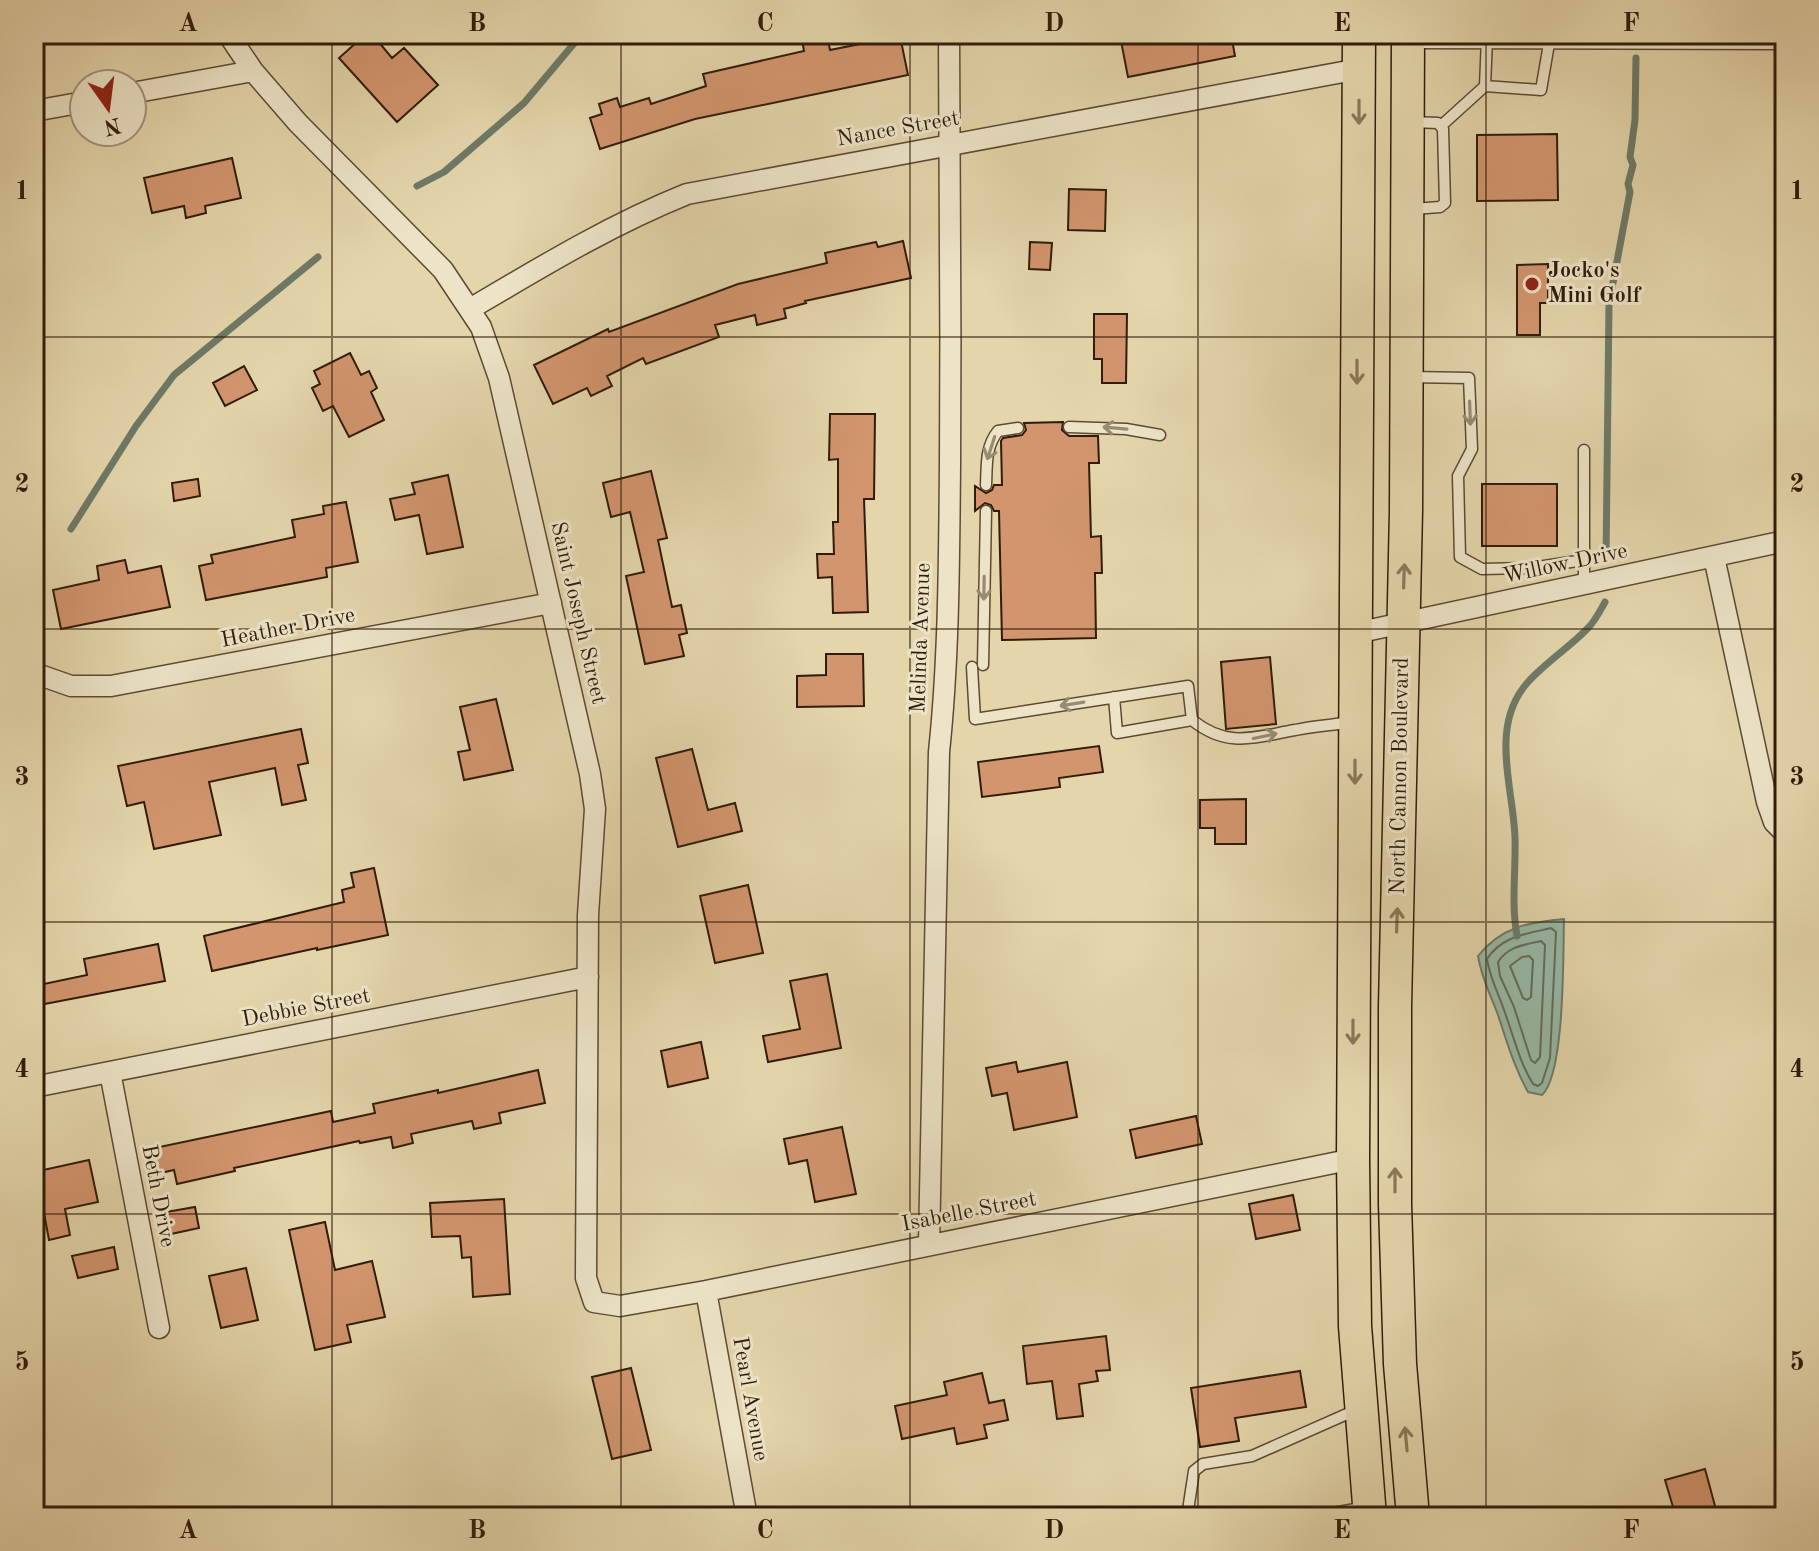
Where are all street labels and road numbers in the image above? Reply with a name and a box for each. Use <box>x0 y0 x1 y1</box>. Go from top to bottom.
street label: Nance Street <box>835 107 961 151</box>
street label: Saint Joseph Street <box>546 520 610 706</box>
street label: Willow Drive <box>1501 540 1629 588</box>
street label: Melinda Avenue <box>907 562 935 714</box>
street label: Heather Drive <box>219 604 357 652</box>
street label: North Cannon Boulevard <box>1387 657 1413 895</box>
street label: Debbie Street <box>240 985 372 1031</box>
street label: Beth Drive <box>137 1143 179 1249</box>
street label: Isabelle Street <box>900 1188 1038 1236</box>
street label: Pearl Avenue <box>728 1335 772 1463</box>

